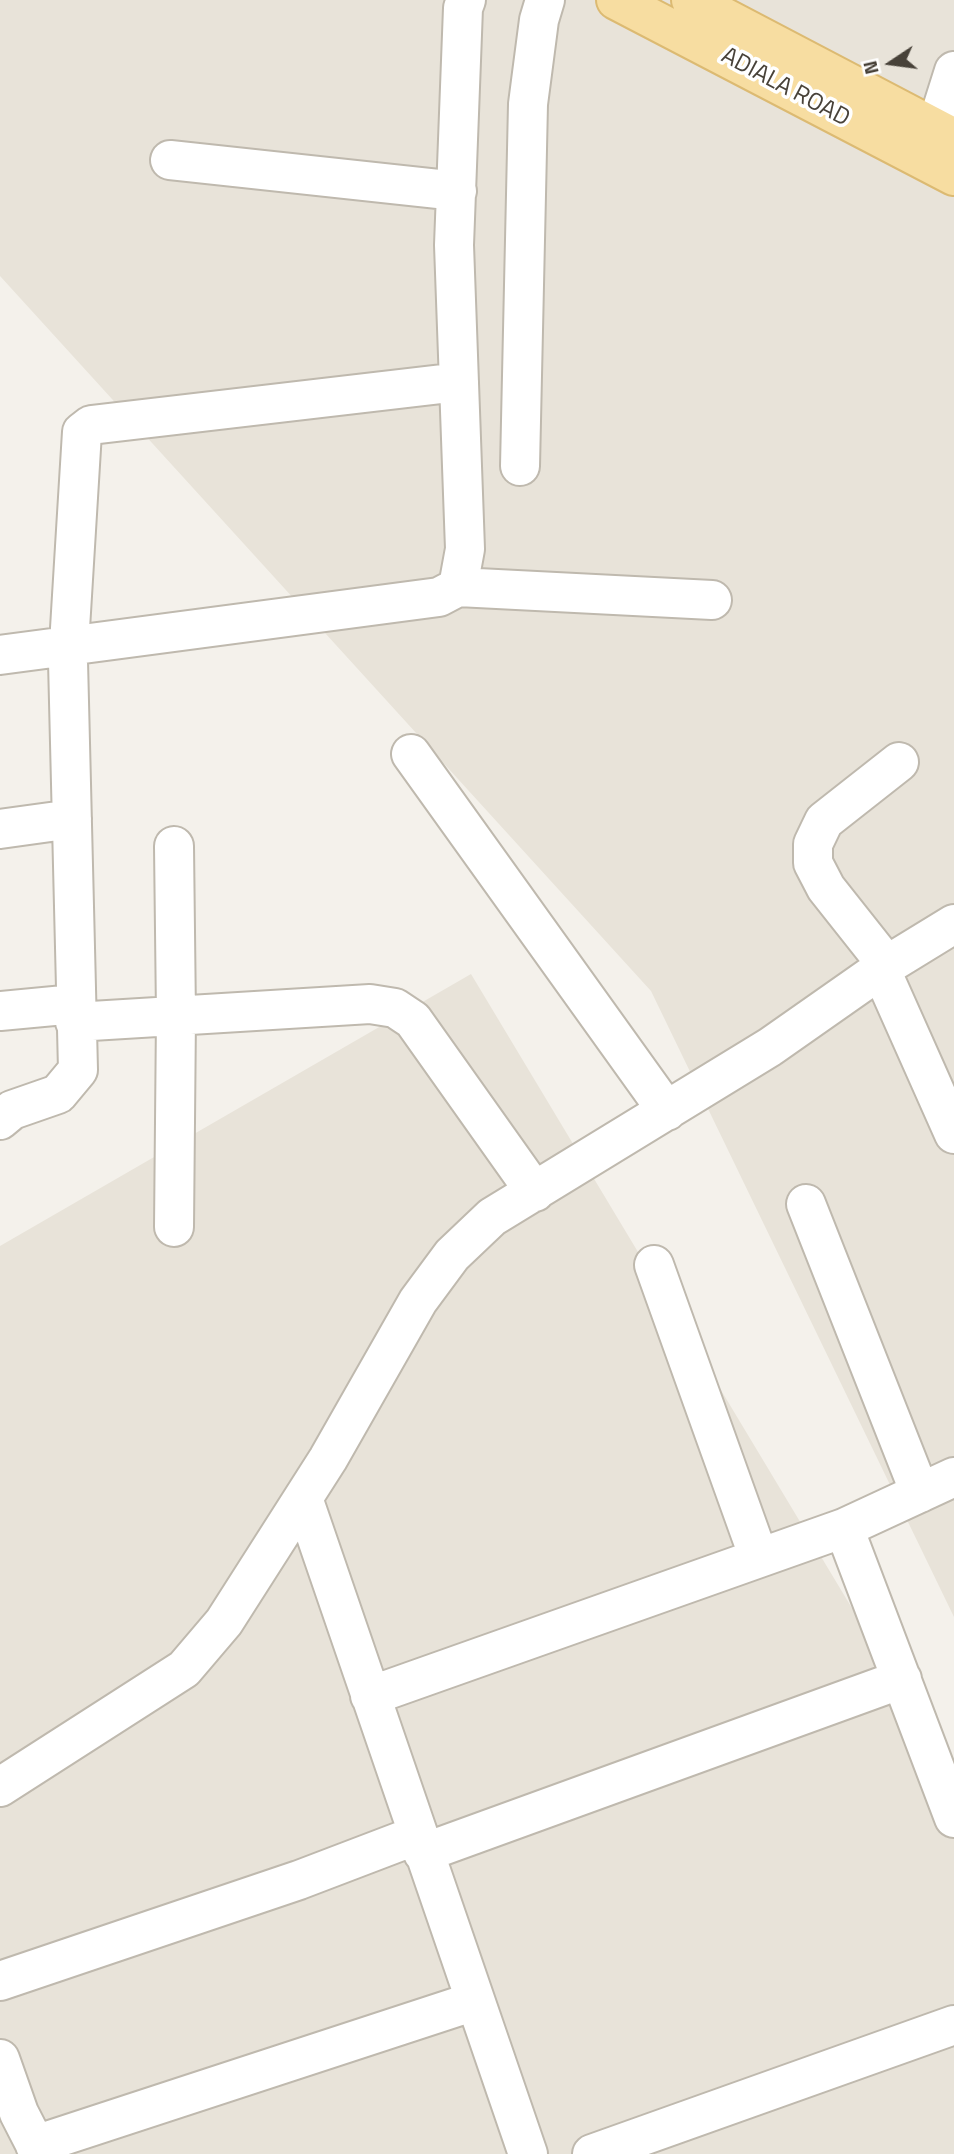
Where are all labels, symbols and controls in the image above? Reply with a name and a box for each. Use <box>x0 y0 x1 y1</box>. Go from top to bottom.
north arrow <box>856 28 926 98</box>
street label: ADIALA ROAD <box>716 42 854 134</box>
text: N <box>854 58 886 78</box>

